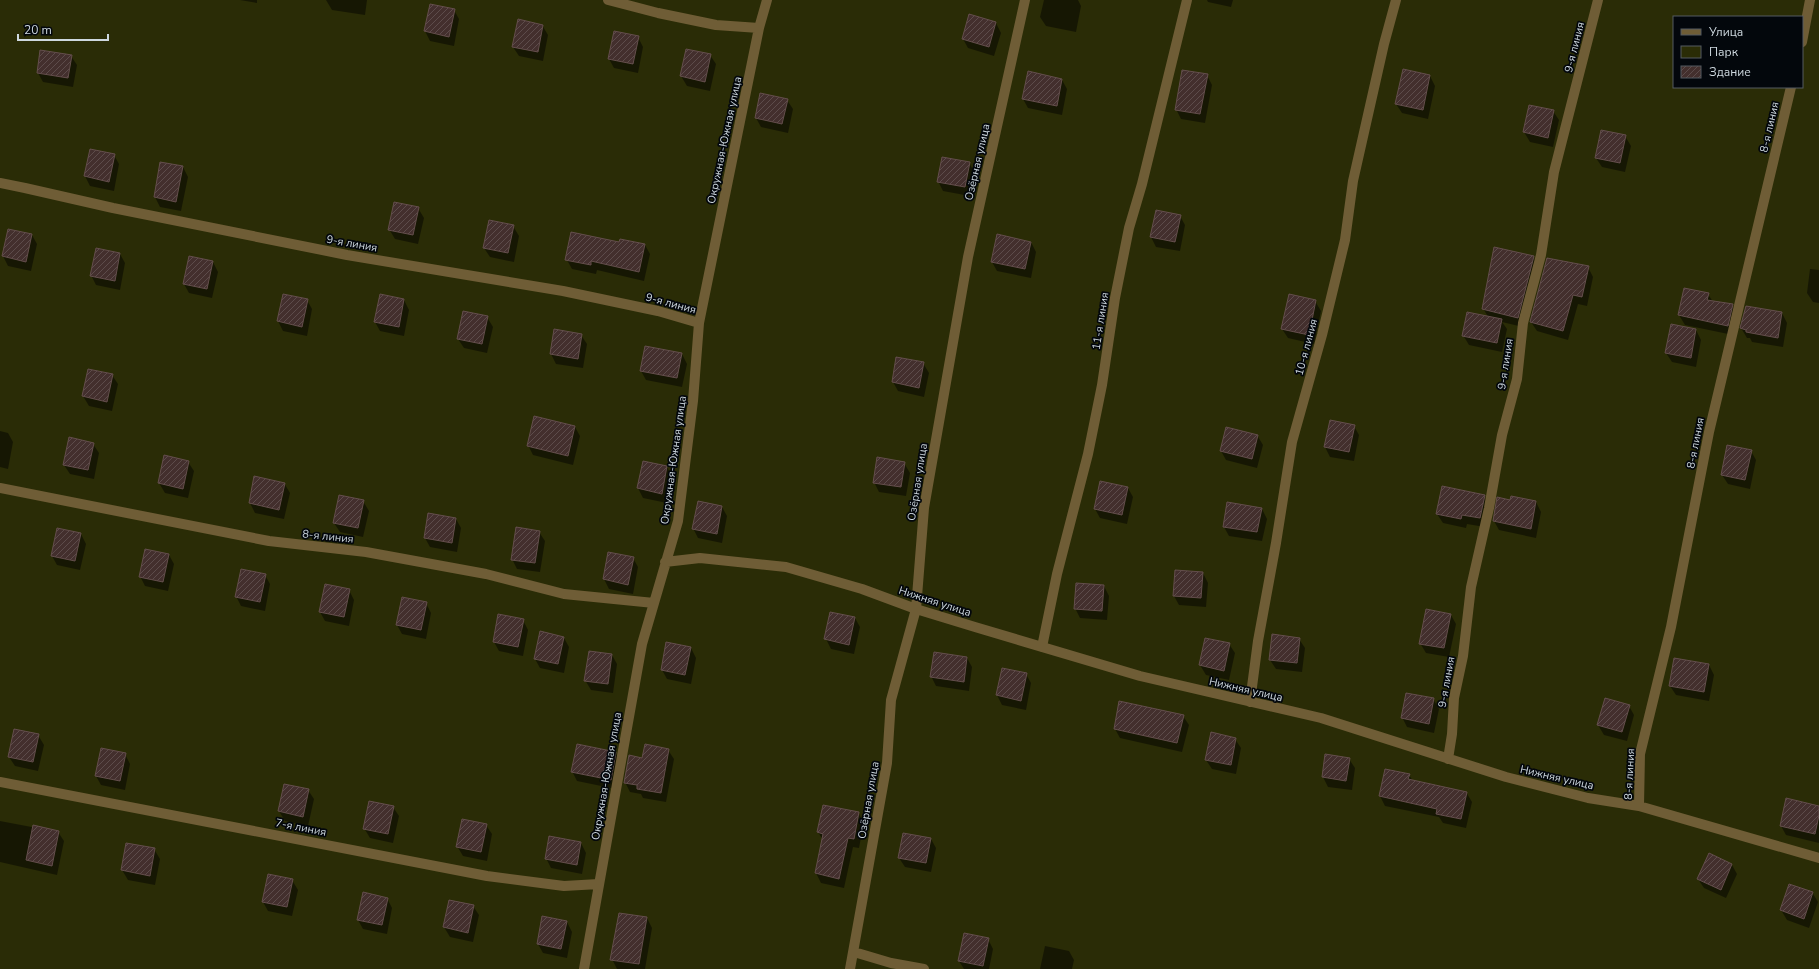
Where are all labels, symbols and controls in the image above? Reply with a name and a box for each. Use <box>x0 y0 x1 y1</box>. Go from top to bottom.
scale bar <box>18 16 108 42</box>
legend <box>1673 16 1803 88</box>
street label: 9-я линия <box>1561 20 1588 74</box>
text: 20 m <box>24 22 52 38</box>
text: Улица <box>1708 24 1743 40</box>
text: Парк <box>1709 44 1739 60</box>
text: Здание <box>1709 64 1751 80</box>
street label: Окружная-Южная улица <box>704 75 745 205</box>
street label: 8-я линия <box>1756 100 1783 154</box>
street label: Озёрная улица <box>961 122 994 202</box>
street label: 9-я линия <box>325 232 379 255</box>
street label: 9-я линия <box>644 290 698 317</box>
street label: 11-я линия <box>1089 291 1112 351</box>
street label: 10-я линия <box>1292 317 1321 377</box>
street label: 9-я линия <box>1494 337 1517 391</box>
street label: Окружная-Южная улица <box>657 395 690 525</box>
street label: 8-я линия <box>1683 416 1708 470</box>
street label: Озёрная улица <box>904 442 931 522</box>
street label: 8-я линия <box>302 526 354 547</box>
street label: Нижняя улица <box>897 583 973 620</box>
street label: 9-я линия <box>1435 655 1458 709</box>
street label: Нижняя улица <box>1208 674 1284 705</box>
street label: Окружная-Южная улица <box>588 711 625 841</box>
street label: 8-я линия <box>1621 748 1638 800</box>
street label: Озёрная улица <box>854 760 883 840</box>
street label: Нижняя улица <box>1519 762 1595 793</box>
street label: 7-я линия <box>274 815 328 840</box>

